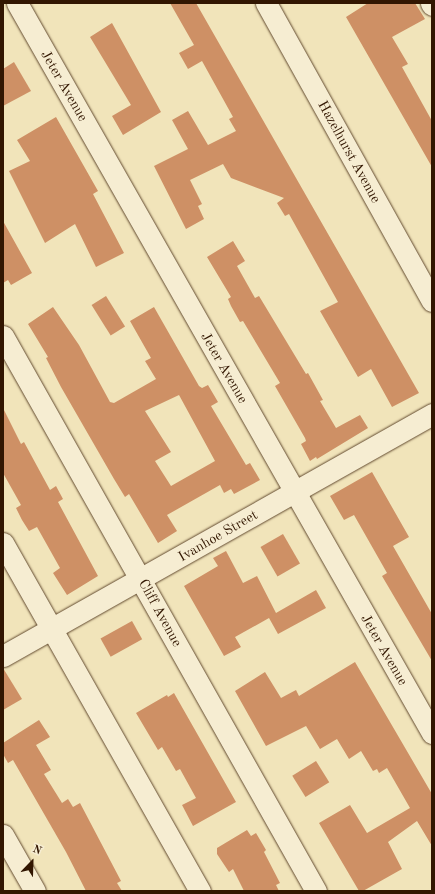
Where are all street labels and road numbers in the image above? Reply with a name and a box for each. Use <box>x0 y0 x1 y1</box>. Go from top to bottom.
street label: Jeter Avenue <box>37 47 91 125</box>
street label: Hazelhurst Avenue <box>314 98 384 206</box>
street label: Jeter Avenue <box>197 329 251 407</box>
street label: Ivanhoe Street <box>175 506 261 566</box>
street label: Cliff Avenue <box>135 576 185 650</box>
street label: Jeter Avenue <box>357 611 411 689</box>

